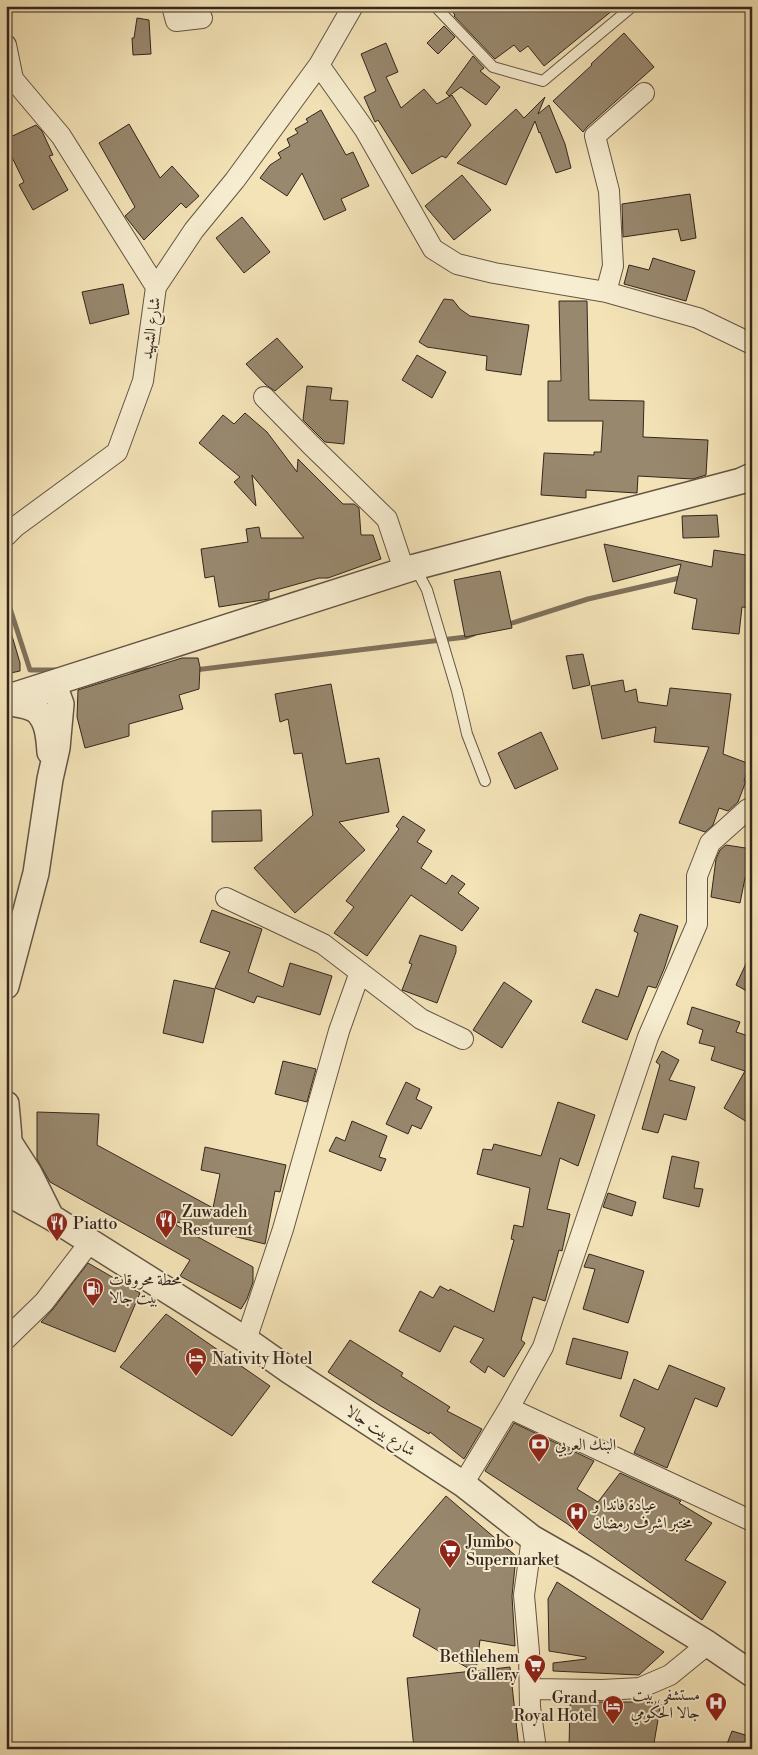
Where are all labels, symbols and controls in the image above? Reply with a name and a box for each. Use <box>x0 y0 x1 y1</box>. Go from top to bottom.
street label: شارع الشهيد <box>137 296 168 361</box>
place label: Zuwadeh Resturent <box>182 1202 253 1240</box>
restaurant icon: Zuwadeh Resturent <box>154 1208 178 1239</box>
restaurant icon: Piatto <box>45 1211 69 1242</box>
place label: Piatto <box>73 1214 117 1234</box>
place label: محطة محروقات بيت جالا <box>109 1270 182 1308</box>
fuel station icon: محطة محروقات بيت جالا <box>81 1276 105 1307</box>
hotel icon: Nativity Hotel <box>184 1346 208 1377</box>
place label: Nativity Hotel <box>212 1349 313 1369</box>
street label: شارع بيت جالا <box>340 1401 419 1463</box>
bank icon: البنك العربي <box>527 1432 551 1463</box>
place label: البنك العربي <box>555 1435 616 1457</box>
place label: عيادة فاندا و مختبر اشرف رمضان <box>591 1495 693 1533</box>
hospital icon: عيادة فاندا و مختبر اشرف رمضان <box>565 1501 589 1532</box>
place label: Jumbo Supermarket <box>465 1532 560 1570</box>
supermarket icon: Jumbo Supermarket <box>438 1538 462 1569</box>
place label: Bethlehem Gallery <box>439 1647 519 1685</box>
supermarket icon: Bethlehem Gallery <box>523 1653 547 1684</box>
place label: مستشفى بيت جالا الحكومي <box>631 1685 700 1725</box>
place label: Grand Royal Hotel <box>514 1688 597 1726</box>
hospital icon: مستشفى بيت جالا الحكومي <box>704 1691 728 1722</box>
hotel icon: Grand Royal Hotel <box>601 1694 625 1725</box>

